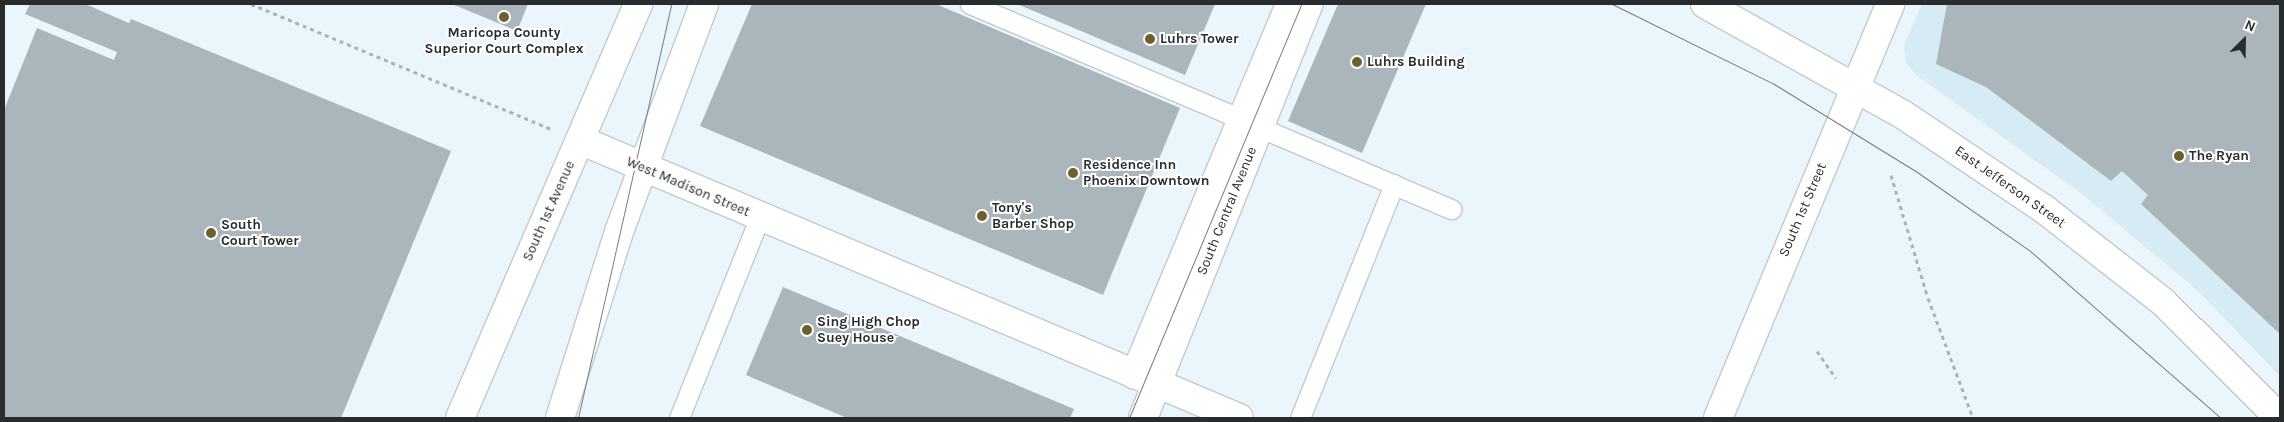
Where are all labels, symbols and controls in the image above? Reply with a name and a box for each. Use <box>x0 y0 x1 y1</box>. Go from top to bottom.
marker: Maricopa County Superior Court Complex <box>498 11 510 23</box>
north arrow <box>2219 15 2269 65</box>
text: N <box>2242 16 2258 36</box>
place label: Maricopa County Superior Court Complex <box>425 25 583 58</box>
place label: Luhrs Tower <box>1160 31 1238 47</box>
marker: Luhrs Tower <box>1144 33 1156 45</box>
place label: Luhrs Building <box>1367 54 1465 70</box>
marker: Luhrs Building <box>1351 56 1363 68</box>
street label: East Jefferson Street <box>1951 142 2069 232</box>
street label: South Central Avenue <box>1194 144 1260 278</box>
place label: The Ryan <box>2189 148 2249 164</box>
marker: The Ryan <box>2173 150 2185 162</box>
street label: West Madison Street <box>624 153 752 221</box>
place label: Residence Inn Phoenix Downtown <box>1083 157 1209 190</box>
street label: South 1st Avenue <box>519 158 579 264</box>
street label: South 1st Street <box>1776 160 1830 260</box>
marker: Residence Inn Phoenix Downtown <box>1067 167 1079 179</box>
place label: Tony's Barber Shop <box>992 200 1074 232</box>
marker: Tony's Barber Shop <box>976 210 988 222</box>
place label: South Court Tower <box>221 217 299 250</box>
marker: South Court Tower <box>205 227 217 239</box>
place label: Sing High Chop Suey House <box>817 314 920 347</box>
marker: Sing High Chop Suey House <box>801 324 813 336</box>

